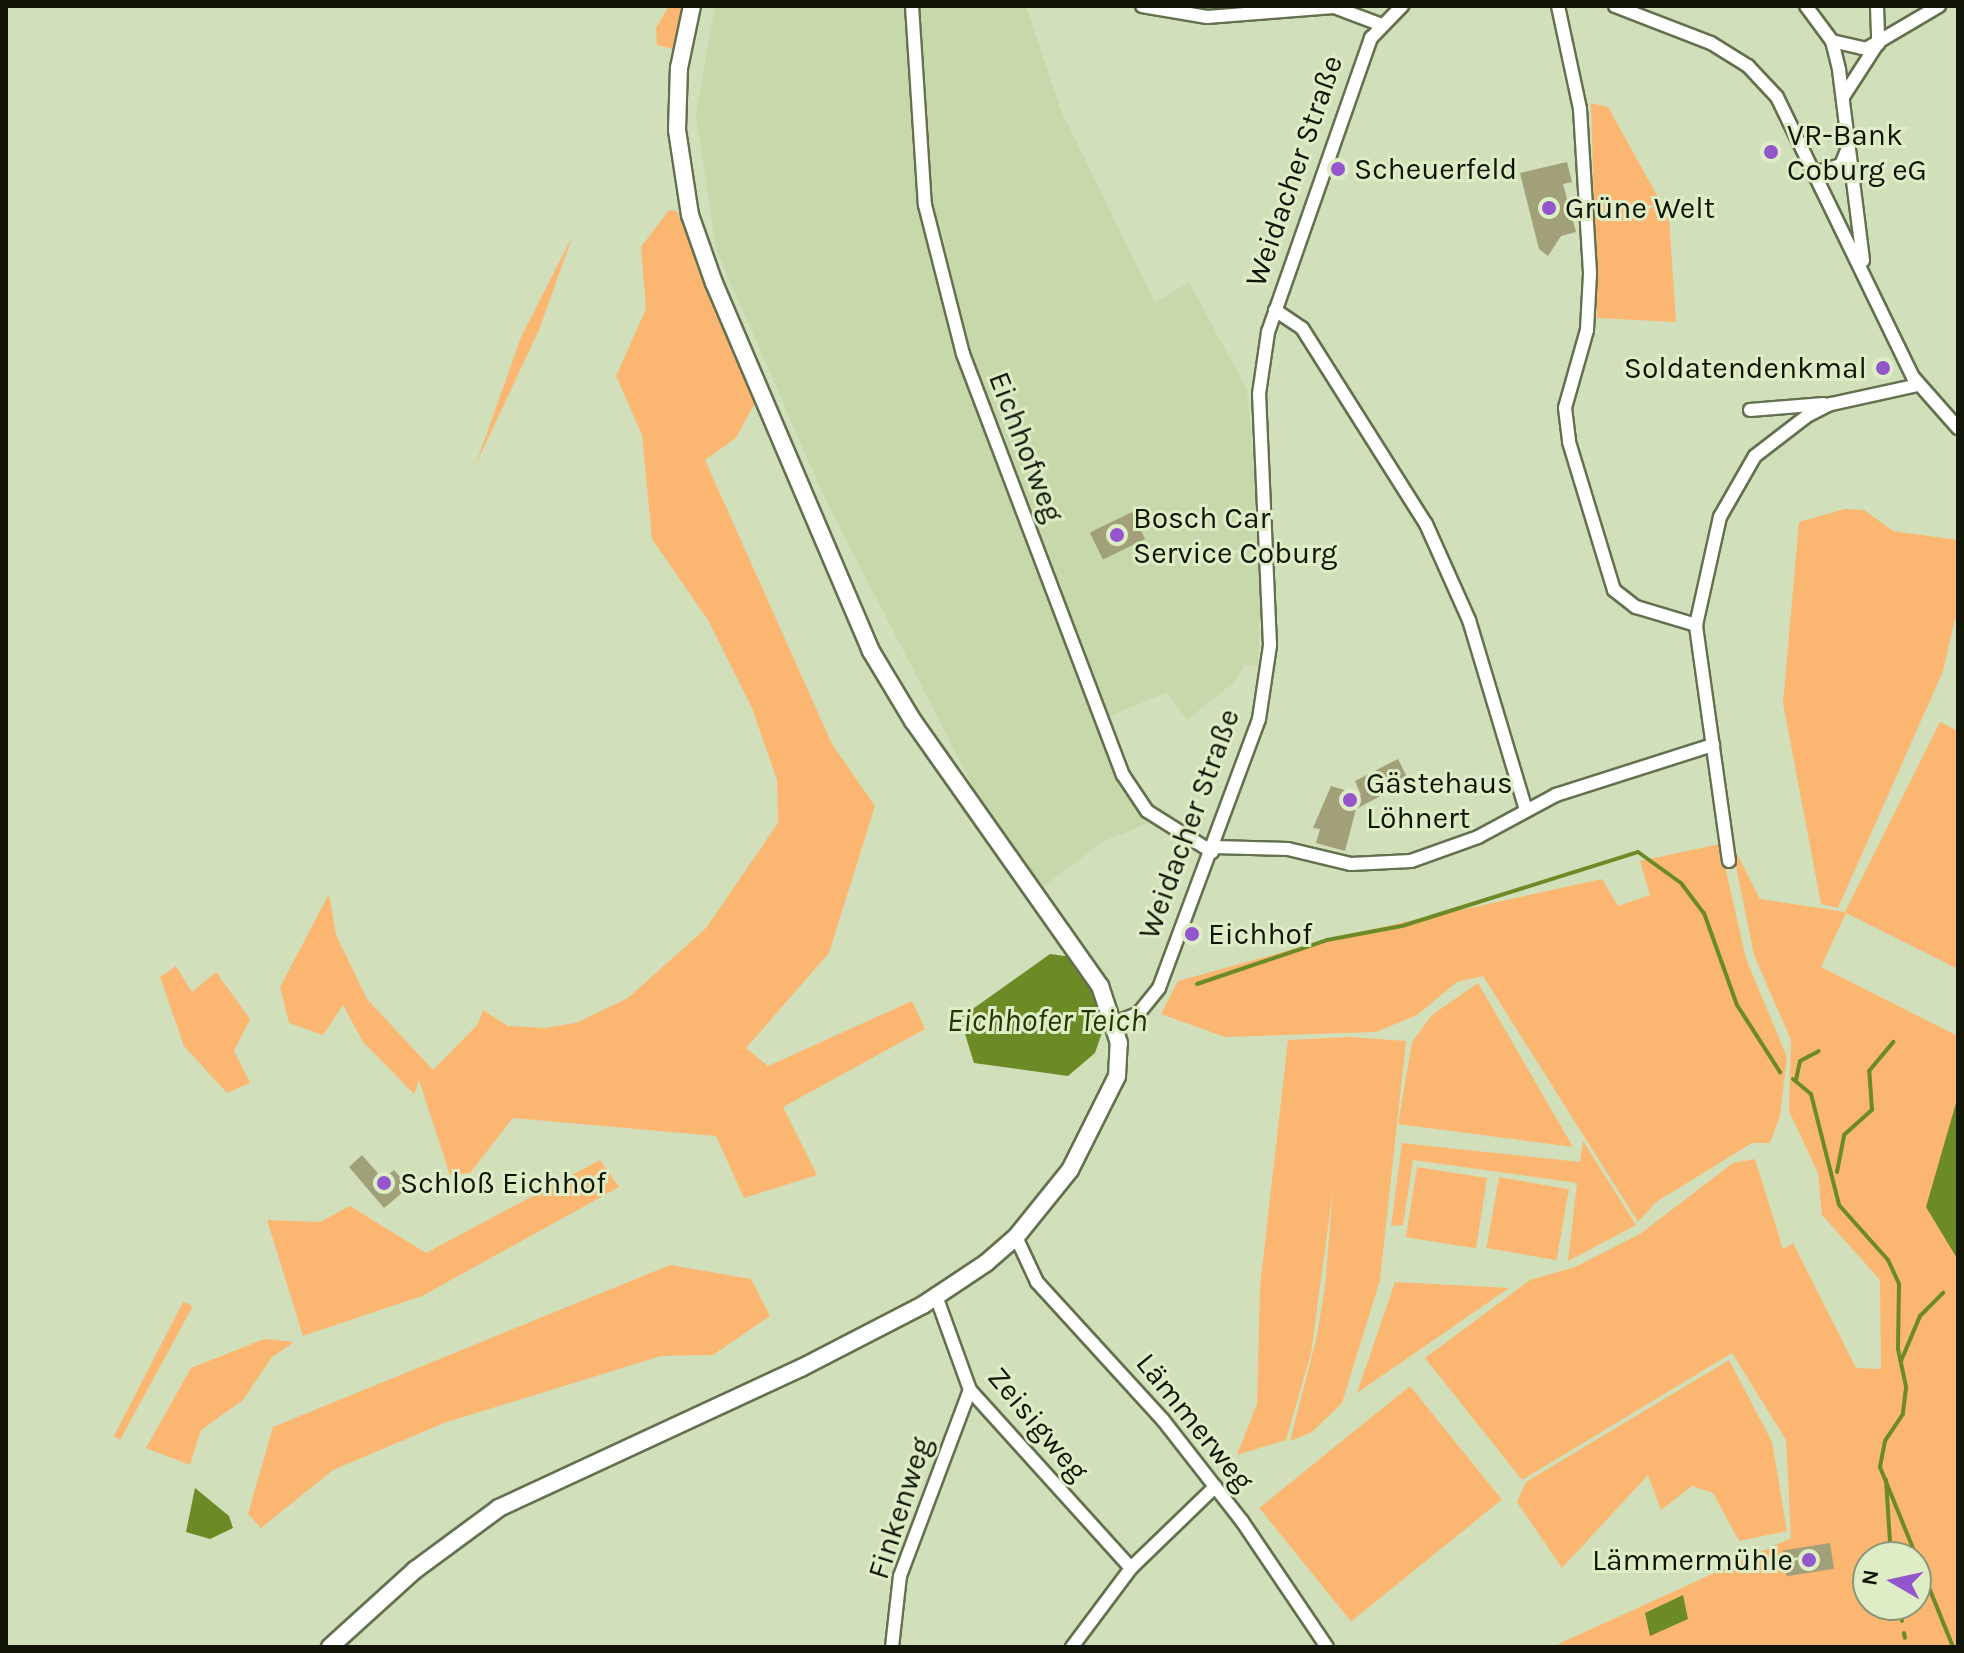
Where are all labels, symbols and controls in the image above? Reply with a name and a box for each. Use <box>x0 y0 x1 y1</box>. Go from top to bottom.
street label: Weidacher Straße <box>1238 51 1350 291</box>
place label: VR-Bank Coburg eG <box>1787 117 1927 188</box>
marker: VR-Bank Coburg eG <box>1762 143 1780 161</box>
place label: Scheuerfeld <box>1354 151 1517 187</box>
marker: Scheuerfeld <box>1329 160 1347 178</box>
place label: Grüne Welt <box>1565 190 1715 226</box>
marker: Grüne Welt <box>1540 199 1558 217</box>
place label: Soldatendenkmal <box>1624 350 1867 386</box>
marker: Soldatendenkmal <box>1874 359 1892 377</box>
street label: Eichhofweg <box>981 367 1071 527</box>
place label: Bosch Car Service Coburg <box>1133 500 1337 570</box>
marker: Bosch Car Service Coburg <box>1108 526 1126 544</box>
street label: Weidacher Straße <box>1131 704 1247 944</box>
place label: Gästehaus Löhnert <box>1366 765 1513 836</box>
marker: Gästehaus Löhnert <box>1341 791 1359 809</box>
place label: Eichhof <box>1208 916 1312 952</box>
marker: Eichhof <box>1183 925 1201 943</box>
water label: Eichhofer Teich <box>947 1002 1147 1040</box>
place label: Schloß Eichhof <box>400 1165 606 1201</box>
marker: Schloß Eichhof <box>375 1174 393 1192</box>
street label: Lämmerweg <box>1128 1346 1262 1498</box>
street label: Zeisigweg <box>980 1360 1096 1488</box>
street label: Finkenweg <box>860 1432 940 1584</box>
north arrow <box>1852 1541 1932 1621</box>
place label: Lämmermühle <box>1592 1542 1793 1578</box>
marker: Lämmermühle <box>1800 1551 1818 1569</box>
text: N <box>1856 1568 1884 1587</box>

